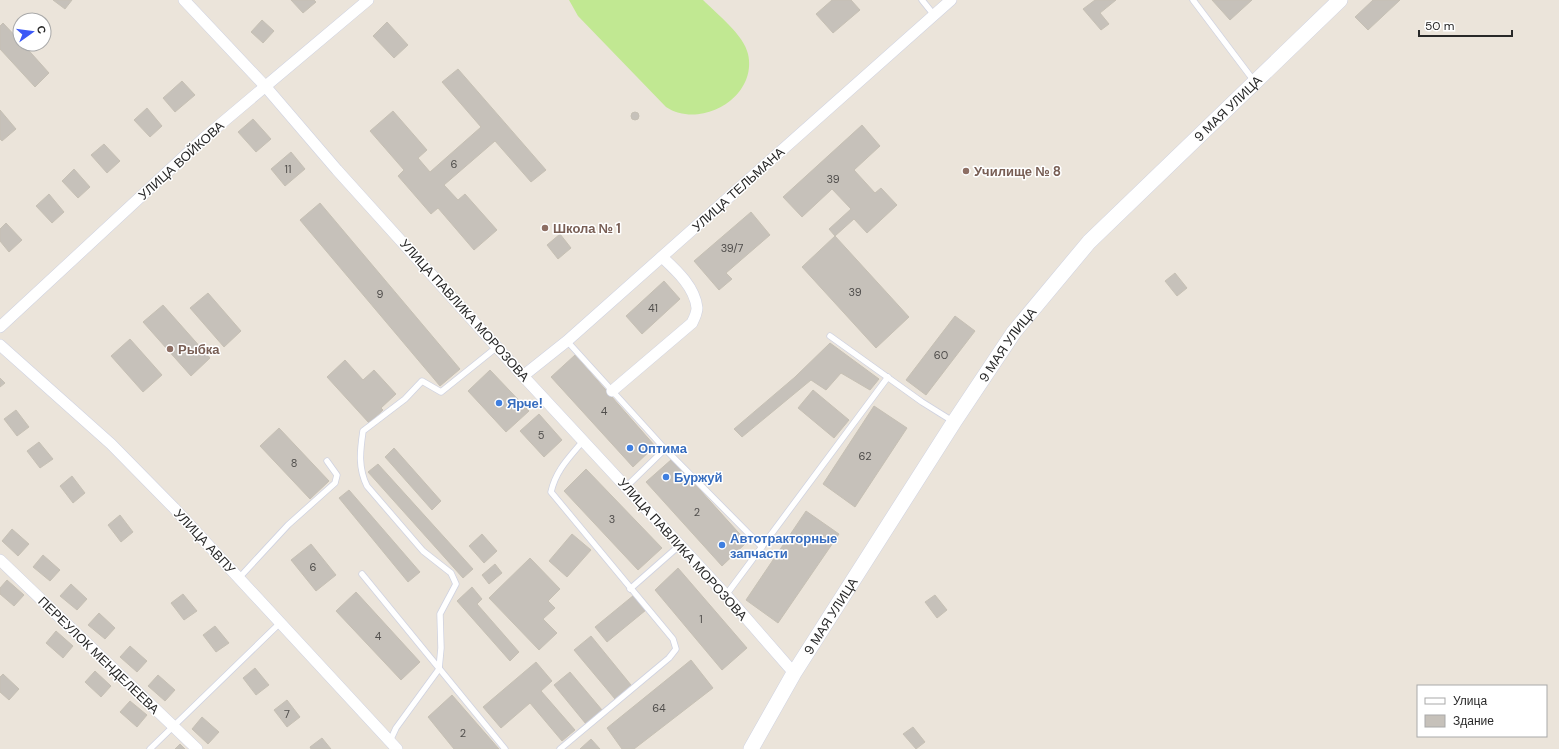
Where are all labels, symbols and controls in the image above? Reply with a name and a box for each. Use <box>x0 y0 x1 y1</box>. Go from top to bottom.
north arrow <box>12 12 52 52</box>
scale bar <box>1419 12 1512 38</box>
text: 50 m <box>1425 18 1454 34</box>
text: С <box>34 24 49 35</box>
street label: 9 МАЯ УЛИЦА <box>1190 72 1266 145</box>
street label: УЛИЦА ВОЙКОВА <box>135 117 228 203</box>
street label: УЛИЦА ТЕЛЬМАНА <box>689 143 788 235</box>
house number: 6 <box>451 157 458 171</box>
house number: 11 <box>285 162 291 176</box>
place label: Училище № 8 <box>974 163 1061 180</box>
marker: Училище № 8 <box>961 166 971 176</box>
house number: 39 <box>826 172 840 186</box>
place label: Школа № 1 <box>553 220 621 237</box>
marker: Школа № 1 <box>540 223 550 233</box>
street label: УЛИЦА ПАВЛИКА МОРОЗОВА <box>396 236 533 385</box>
house number: 39/7 <box>721 241 743 255</box>
house number: 39 <box>848 285 862 299</box>
house number: 9 <box>377 287 384 301</box>
house number: 41 <box>648 301 658 315</box>
street label: 9 МАЯ УЛИЦА <box>975 304 1040 385</box>
place label: Рыбка <box>178 341 220 358</box>
marker: Рыбка <box>165 344 175 354</box>
house number: 60 <box>934 348 948 362</box>
place label: Ярче! <box>507 395 543 412</box>
marker: Ярче! <box>494 398 504 408</box>
house number: 4 <box>601 404 608 418</box>
house number: 5 <box>538 428 545 442</box>
place label: Оптима <box>638 440 688 457</box>
marker: Оптима <box>625 443 635 453</box>
house number: 62 <box>859 449 871 463</box>
house number: 8 <box>291 456 297 470</box>
place label: Буржуй <box>674 469 722 486</box>
marker: Буржуй <box>661 472 671 482</box>
street label: УЛИЦА ПАВЛИКА МОРОЗОВА <box>614 475 751 624</box>
street label: УЛИЦА АВПУ <box>170 505 239 578</box>
house number: 2 <box>694 505 700 519</box>
house number: 3 <box>609 512 615 526</box>
place label: Автотракторные запчасти <box>730 530 837 562</box>
marker: Автотракторные запчасти <box>717 540 727 550</box>
house number: 6 <box>310 560 317 574</box>
street label: 9 МАЯ УЛИЦА <box>800 574 862 658</box>
street label: ПЕРЕУЛОК МЕНДЕЛЕЕВА <box>34 593 163 718</box>
house number: 1 <box>699 612 703 626</box>
house number: 4 <box>375 629 382 643</box>
legend <box>1417 685 1547 737</box>
text: Улица <box>1453 693 1487 709</box>
house number: 64 <box>652 701 666 715</box>
house number: 7 <box>284 707 290 721</box>
text: Здание <box>1453 713 1494 729</box>
house number: 2 <box>460 726 466 740</box>

